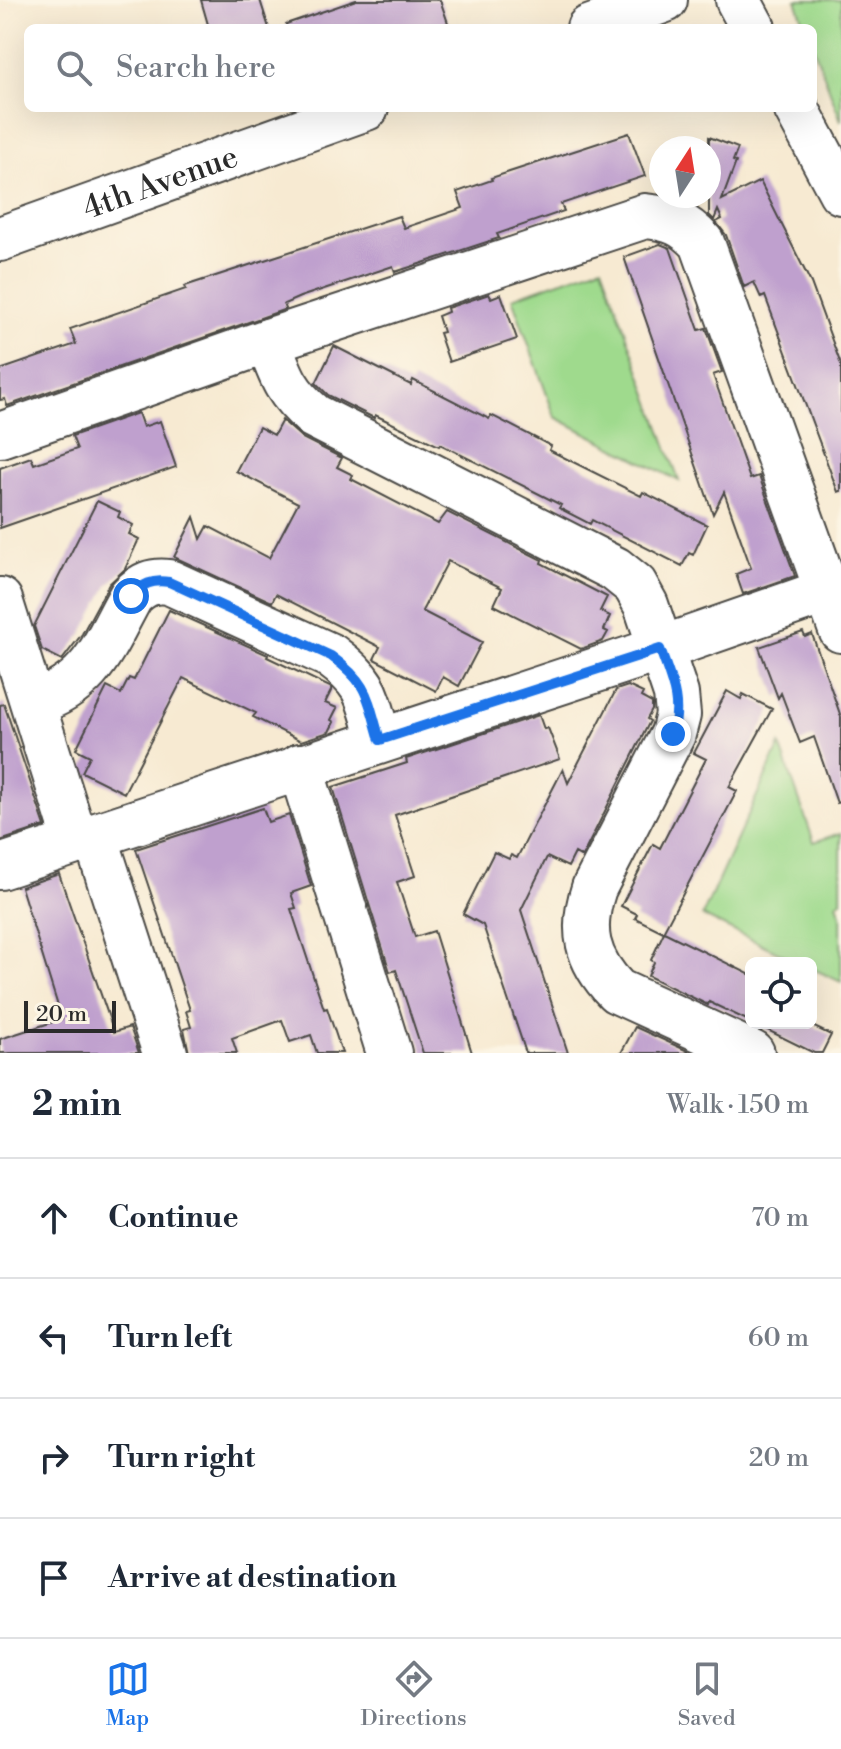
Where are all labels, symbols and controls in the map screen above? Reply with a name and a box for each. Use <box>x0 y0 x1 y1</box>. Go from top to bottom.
search box <box>24 24 817 112</box>
icon: search <box>52 46 96 90</box>
text: Search here <box>116 49 276 87</box>
north arrow <box>649 136 721 208</box>
street label: 4th Avenue <box>77 137 243 229</box>
route start <box>113 578 149 614</box>
route end <box>655 716 691 752</box>
map controls <box>745 957 817 1029</box>
button: locate <box>745 957 817 1029</box>
scale bar <box>24 997 116 1033</box>
text: 20 m <box>36 1001 87 1028</box>
text: 2 min <box>32 1084 121 1126</box>
text: Walk · 150 m <box>667 1089 809 1121</box>
icon: ahead <box>32 1196 76 1240</box>
text: Continue <box>108 1199 239 1237</box>
text: 70 m <box>751 1202 809 1234</box>
icon: left <box>32 1316 76 1360</box>
text: Turn left <box>108 1319 232 1357</box>
text: 60 m <box>748 1322 809 1354</box>
icon: right <box>32 1436 76 1480</box>
text: Turn right <box>108 1439 255 1477</box>
text: 20 m <box>749 1442 809 1474</box>
icon: arrive <box>32 1556 76 1600</box>
text: Arrive at destination <box>108 1559 397 1597</box>
tab: Map <box>106 1657 150 1732</box>
tab: Directions <box>361 1657 467 1732</box>
tab: Saved <box>678 1657 735 1732</box>

